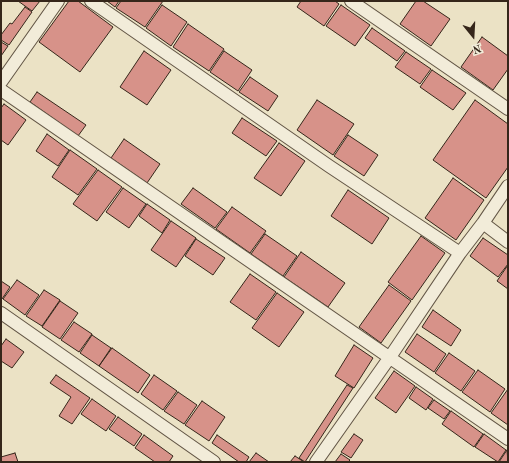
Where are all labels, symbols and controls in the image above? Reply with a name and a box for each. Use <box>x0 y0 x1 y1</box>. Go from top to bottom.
north arrow <box>453 16 493 56</box>
text: N <box>471 41 483 54</box>

